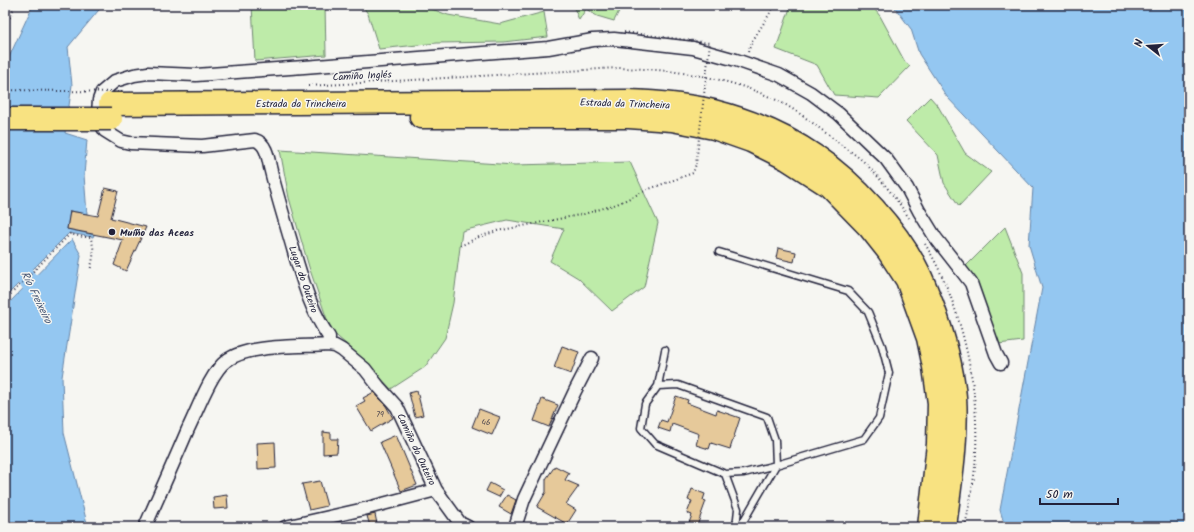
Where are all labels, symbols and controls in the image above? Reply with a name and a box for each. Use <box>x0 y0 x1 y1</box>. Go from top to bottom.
north arrow <box>1128 26 1168 66</box>
text: N <box>1130 37 1149 49</box>
street label: Camiño Inglés <box>332 66 393 86</box>
street label: Estrada da Trincheira <box>580 94 671 114</box>
street label: Estrada da Trincheira <box>256 96 347 112</box>
place label: Muíño das Aceas <box>120 225 194 241</box>
marker: Muíño das Aceas <box>107 227 117 237</box>
street label: Lugar do Outeiro <box>284 244 322 316</box>
water label: Río Freixeiro <box>16 268 57 328</box>
house number: 79 <box>376 408 384 421</box>
street label: Camiño do Outeiro <box>392 411 440 489</box>
house number: 46 <box>482 416 490 429</box>
scale bar <box>1040 480 1118 506</box>
text: 50 m <box>1046 485 1073 504</box>

